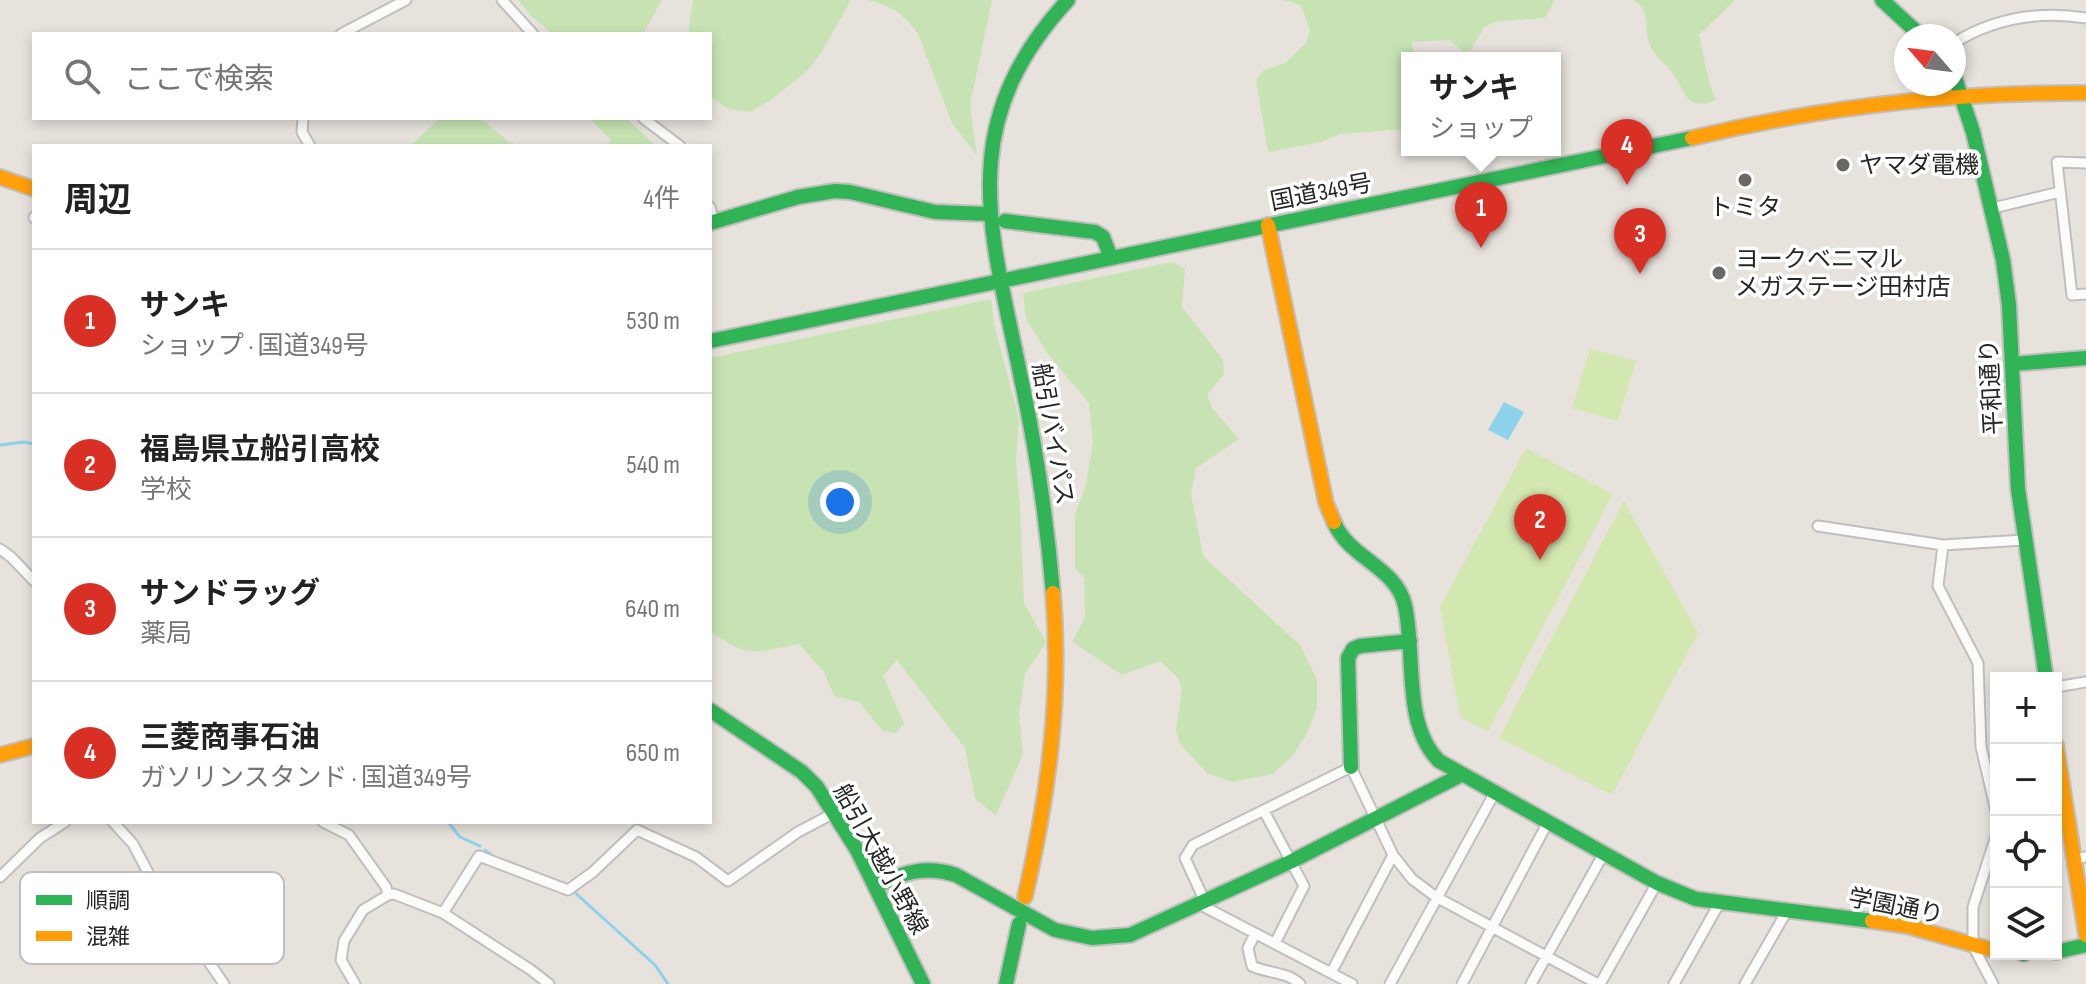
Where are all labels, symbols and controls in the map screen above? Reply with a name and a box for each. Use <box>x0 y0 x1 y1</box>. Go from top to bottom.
north arrow <box>1894 24 1966 96</box>
search box <box>32 32 712 120</box>
popup <box>1401 52 1561 156</box>
icon: search <box>60 54 104 98</box>
text: ここで検索 <box>124 62 274 98</box>
text: サンキ <box>1429 71 1519 107</box>
text: ショップ <box>1429 114 1533 145</box>
pin: 4 <box>1601 119 1653 185</box>
place label: ヤマダ電機 <box>1859 151 1979 180</box>
marker: ヤマダ電機 <box>1834 156 1852 174</box>
street label: 国道349号 <box>1268 168 1374 217</box>
marker: トミタ <box>1736 171 1754 189</box>
text: 周辺 <box>64 180 132 221</box>
pin: 1 <box>1455 182 1507 248</box>
text: 4件 <box>643 184 680 215</box>
place label: トミタ <box>1709 193 1781 222</box>
pin: 3 <box>1614 208 1666 274</box>
place label: ヨークベニマル メガステージ田村店 <box>1735 245 1951 302</box>
marker: ヨークベニマル メガステージ田村店 <box>1710 264 1728 282</box>
text: サンキ <box>140 288 230 324</box>
text: 1 <box>85 306 95 337</box>
text: 530 m <box>626 306 680 337</box>
text: ショップ · 国道349号 <box>140 331 369 362</box>
street label: 平和通り <box>1975 338 2008 436</box>
street label: 船引バイパス <box>1026 361 1079 507</box>
text: 福島県立船引高校 <box>140 432 380 468</box>
text: 2 <box>84 450 96 481</box>
text: 540 m <box>626 450 680 481</box>
text: 学校 <box>140 475 192 506</box>
your location <box>820 482 860 522</box>
pin: 2 <box>1514 494 1566 560</box>
text: サンドラッグ <box>140 576 320 612</box>
text: 3 <box>84 594 96 625</box>
text: 640 m <box>625 594 680 625</box>
text: 薬局 <box>140 619 192 650</box>
map controls <box>1990 672 2062 960</box>
button: + <box>1990 672 2062 744</box>
text: 三菱商事石油 <box>140 720 320 756</box>
text: 4 <box>84 738 96 769</box>
text: 650 m <box>626 738 680 769</box>
button: − <box>1990 744 2062 816</box>
text: ガソリンスタンド · 国道349号 <box>140 763 472 794</box>
street label: 船引大越小野線 <box>827 779 934 940</box>
button: locate <box>1990 816 2062 888</box>
legend <box>20 872 284 964</box>
street label: 学園通り <box>1846 883 1946 930</box>
text: 順調 <box>86 888 130 915</box>
button: layers <box>1990 888 2062 960</box>
text: 混雑 <box>86 924 130 951</box>

